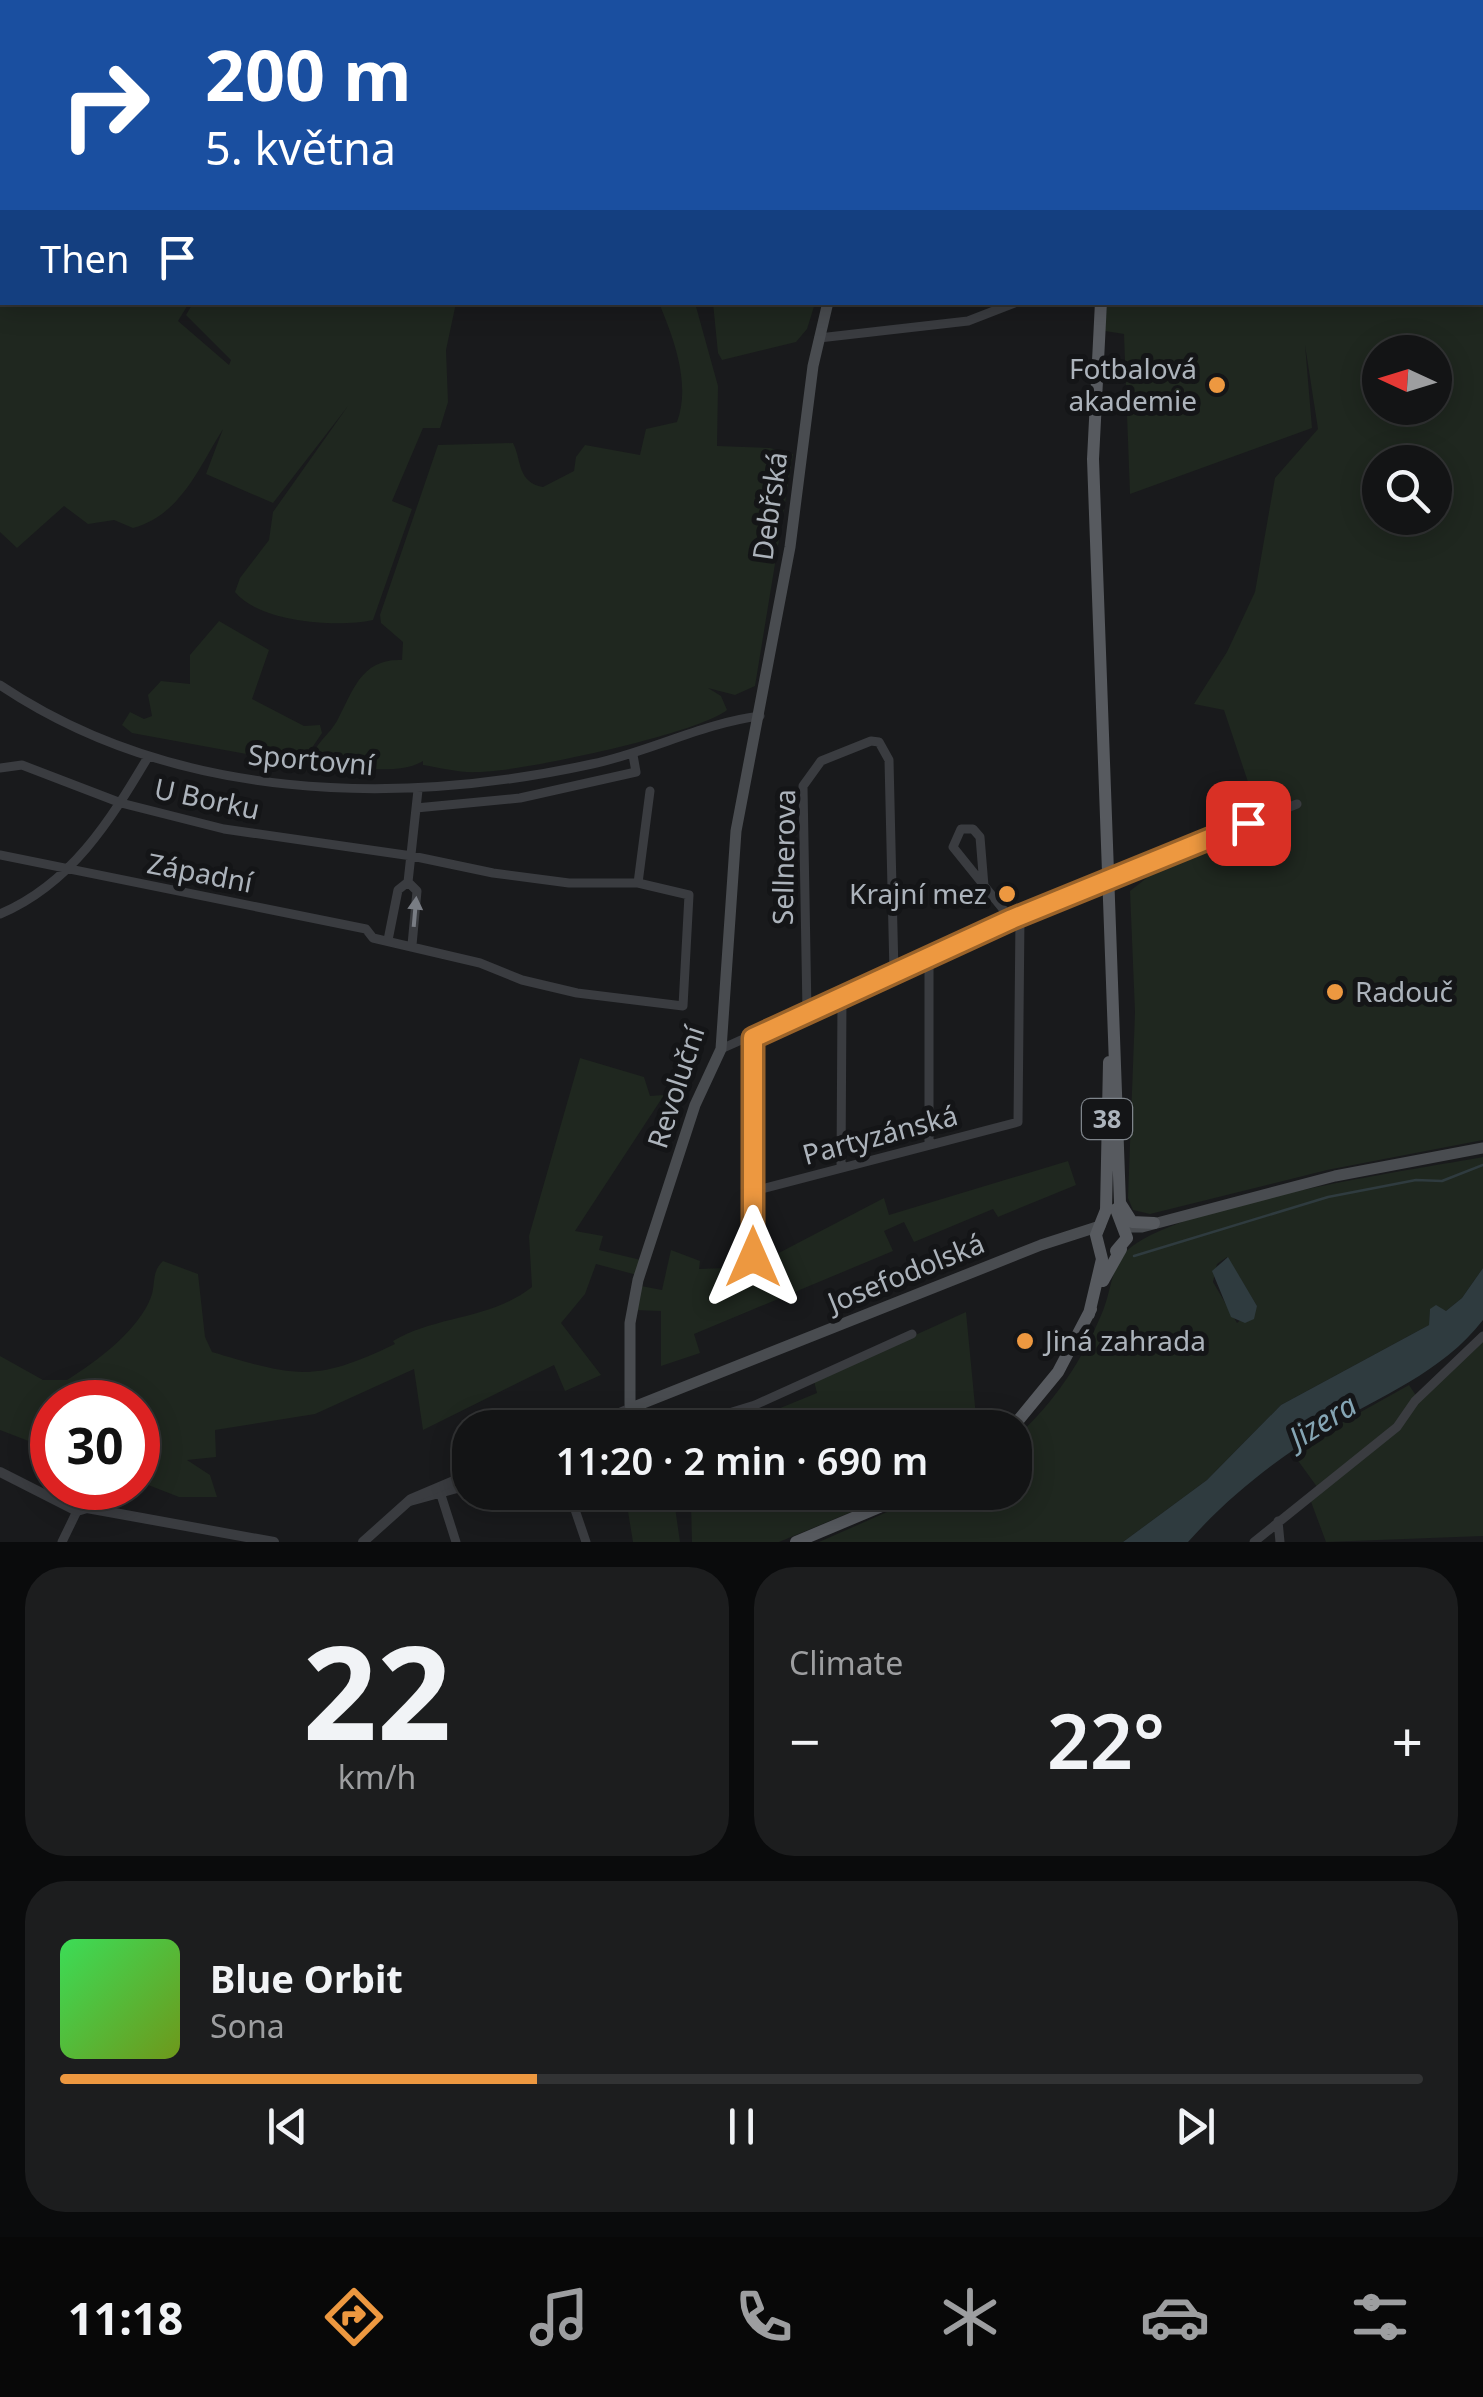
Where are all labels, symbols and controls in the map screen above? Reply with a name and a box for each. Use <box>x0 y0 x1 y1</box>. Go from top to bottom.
text: 200 m <box>205 26 412 122</box>
icon: right <box>40 40 170 170</box>
text: 5. května <box>205 117 396 178</box>
icon: arrive <box>150 230 205 285</box>
text: Then <box>40 232 130 284</box>
north arrow <box>1362 335 1452 425</box>
map controls <box>1362 335 1452 535</box>
place label: Fotbalová akademie <box>1068 349 1197 419</box>
marker: Fotbalová akademie <box>1206 374 1228 396</box>
button: search <box>1362 445 1452 535</box>
street label: Debřská <box>743 449 795 563</box>
street label: Sportovní <box>246 735 376 784</box>
street label: U Borku <box>151 768 263 828</box>
pin <box>1206 781 1291 866</box>
street label: Sellnerova <box>763 789 803 925</box>
icon: arrive <box>1221 796 1276 851</box>
street label: Západní <box>144 843 257 901</box>
place label: Krajní mez <box>849 874 987 912</box>
marker: Krajní mez <box>996 883 1018 905</box>
one-way arrow <box>407 896 423 928</box>
place label: Radouč <box>1355 972 1453 1010</box>
marker: Radouč <box>1324 981 1346 1003</box>
street label: Revoluční <box>637 1020 713 1153</box>
street label: Partyzánská <box>798 1095 961 1173</box>
road number: 38 <box>1082 1099 1132 1139</box>
position arrow <box>701 1205 805 1309</box>
street label: Josefodolská <box>819 1223 990 1322</box>
place label: Jiná zahrada <box>1042 1321 1206 1359</box>
marker: Jiná zahrada <box>1014 1330 1036 1352</box>
speed limit sign: 30 <box>30 1380 160 1510</box>
water label: Jizera <box>1276 1384 1364 1460</box>
text: 11:20 · 2 min · 690 m <box>556 1434 928 1486</box>
text: 22 <box>303 1601 451 1778</box>
text: Climate <box>789 1641 903 1684</box>
text: 22° <box>1047 1689 1165 1791</box>
text: − <box>789 1703 820 1778</box>
text: + <box>1392 1703 1423 1778</box>
text: km/h <box>338 1755 416 1798</box>
text: Blue Orbit <box>210 1952 403 2004</box>
text: Sona <box>210 2004 285 2047</box>
icon: previous <box>260 2099 315 2154</box>
icon: pause <box>714 2099 769 2154</box>
icon: next <box>1168 2099 1223 2154</box>
icon: directions <box>319 2282 389 2352</box>
icon: music <box>524 2282 594 2352</box>
icon: phone <box>729 2282 799 2352</box>
icon: climate <box>935 2282 1005 2352</box>
icon: car <box>1140 2282 1210 2352</box>
icon: filters <box>1345 2282 1415 2352</box>
text: 11:18 <box>68 2287 183 2348</box>

